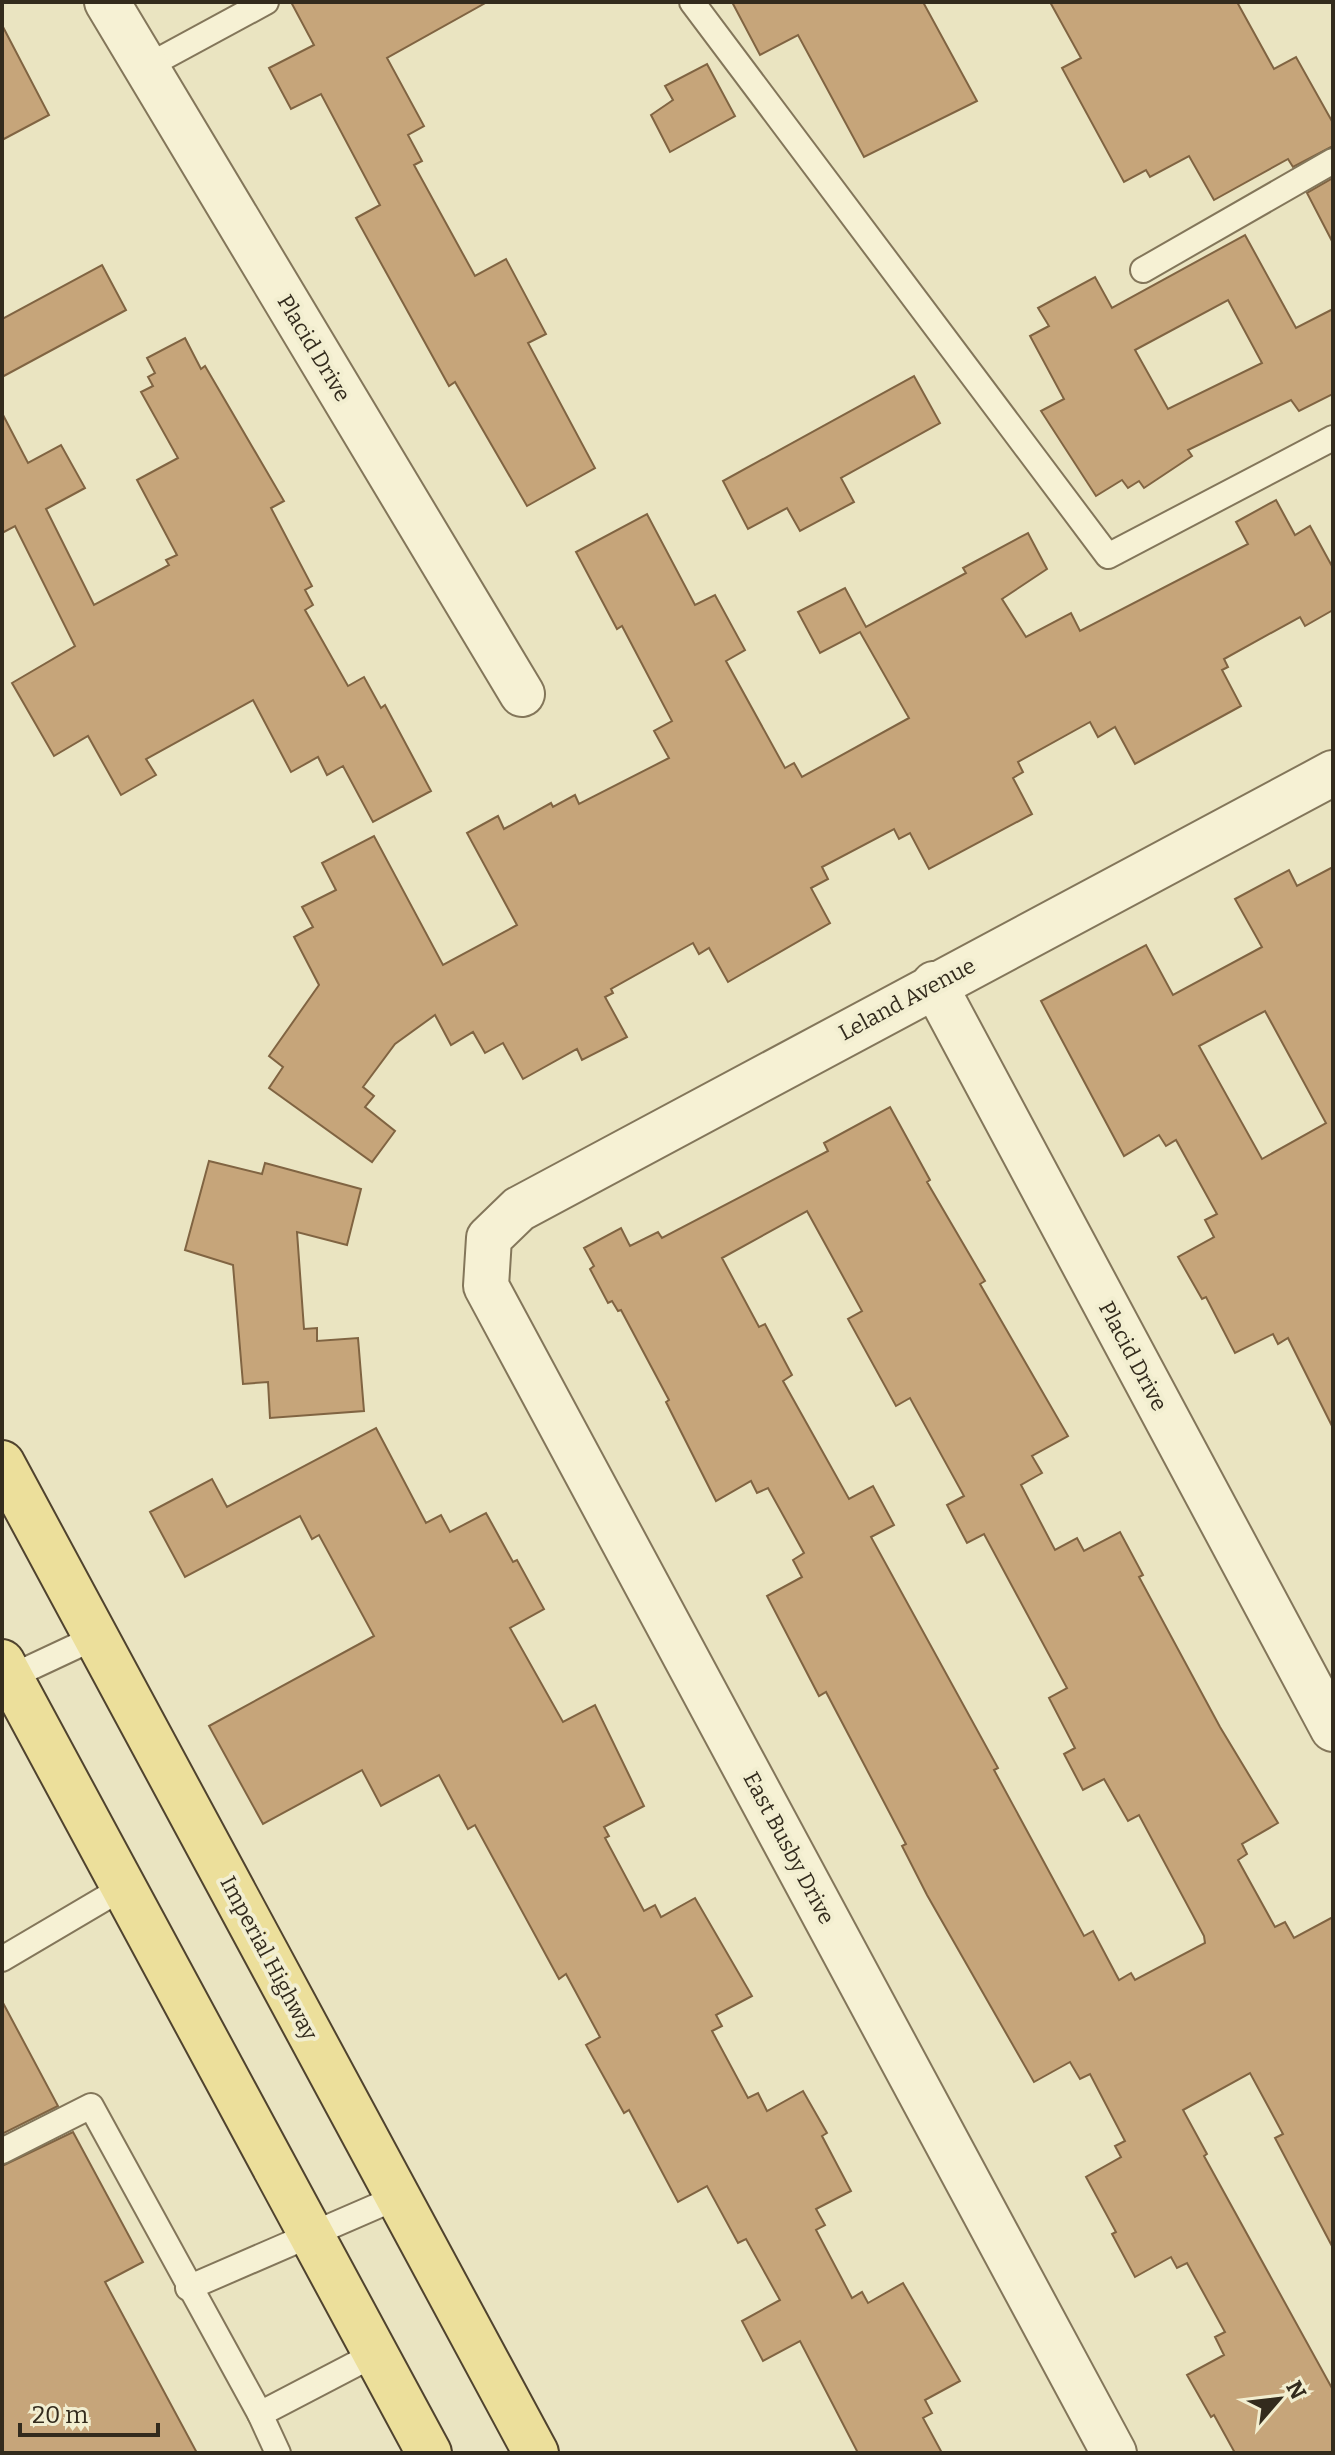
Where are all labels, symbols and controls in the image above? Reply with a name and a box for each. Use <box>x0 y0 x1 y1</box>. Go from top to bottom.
street label: Placid Drive <box>271 290 357 406</box>
street label: Leland Avenue <box>834 952 980 1046</box>
street label: Placid Drive <box>1093 1297 1173 1415</box>
street label: East Busby Drive <box>737 1767 841 1929</box>
street label: Imperial Highway <box>214 1871 324 2045</box>
north arrow <box>1239 2359 1319 2439</box>
text: N <box>1280 2376 1312 2404</box>
scale bar <box>20 2387 158 2437</box>
text: 20 m <box>32 2401 88 2429</box>

